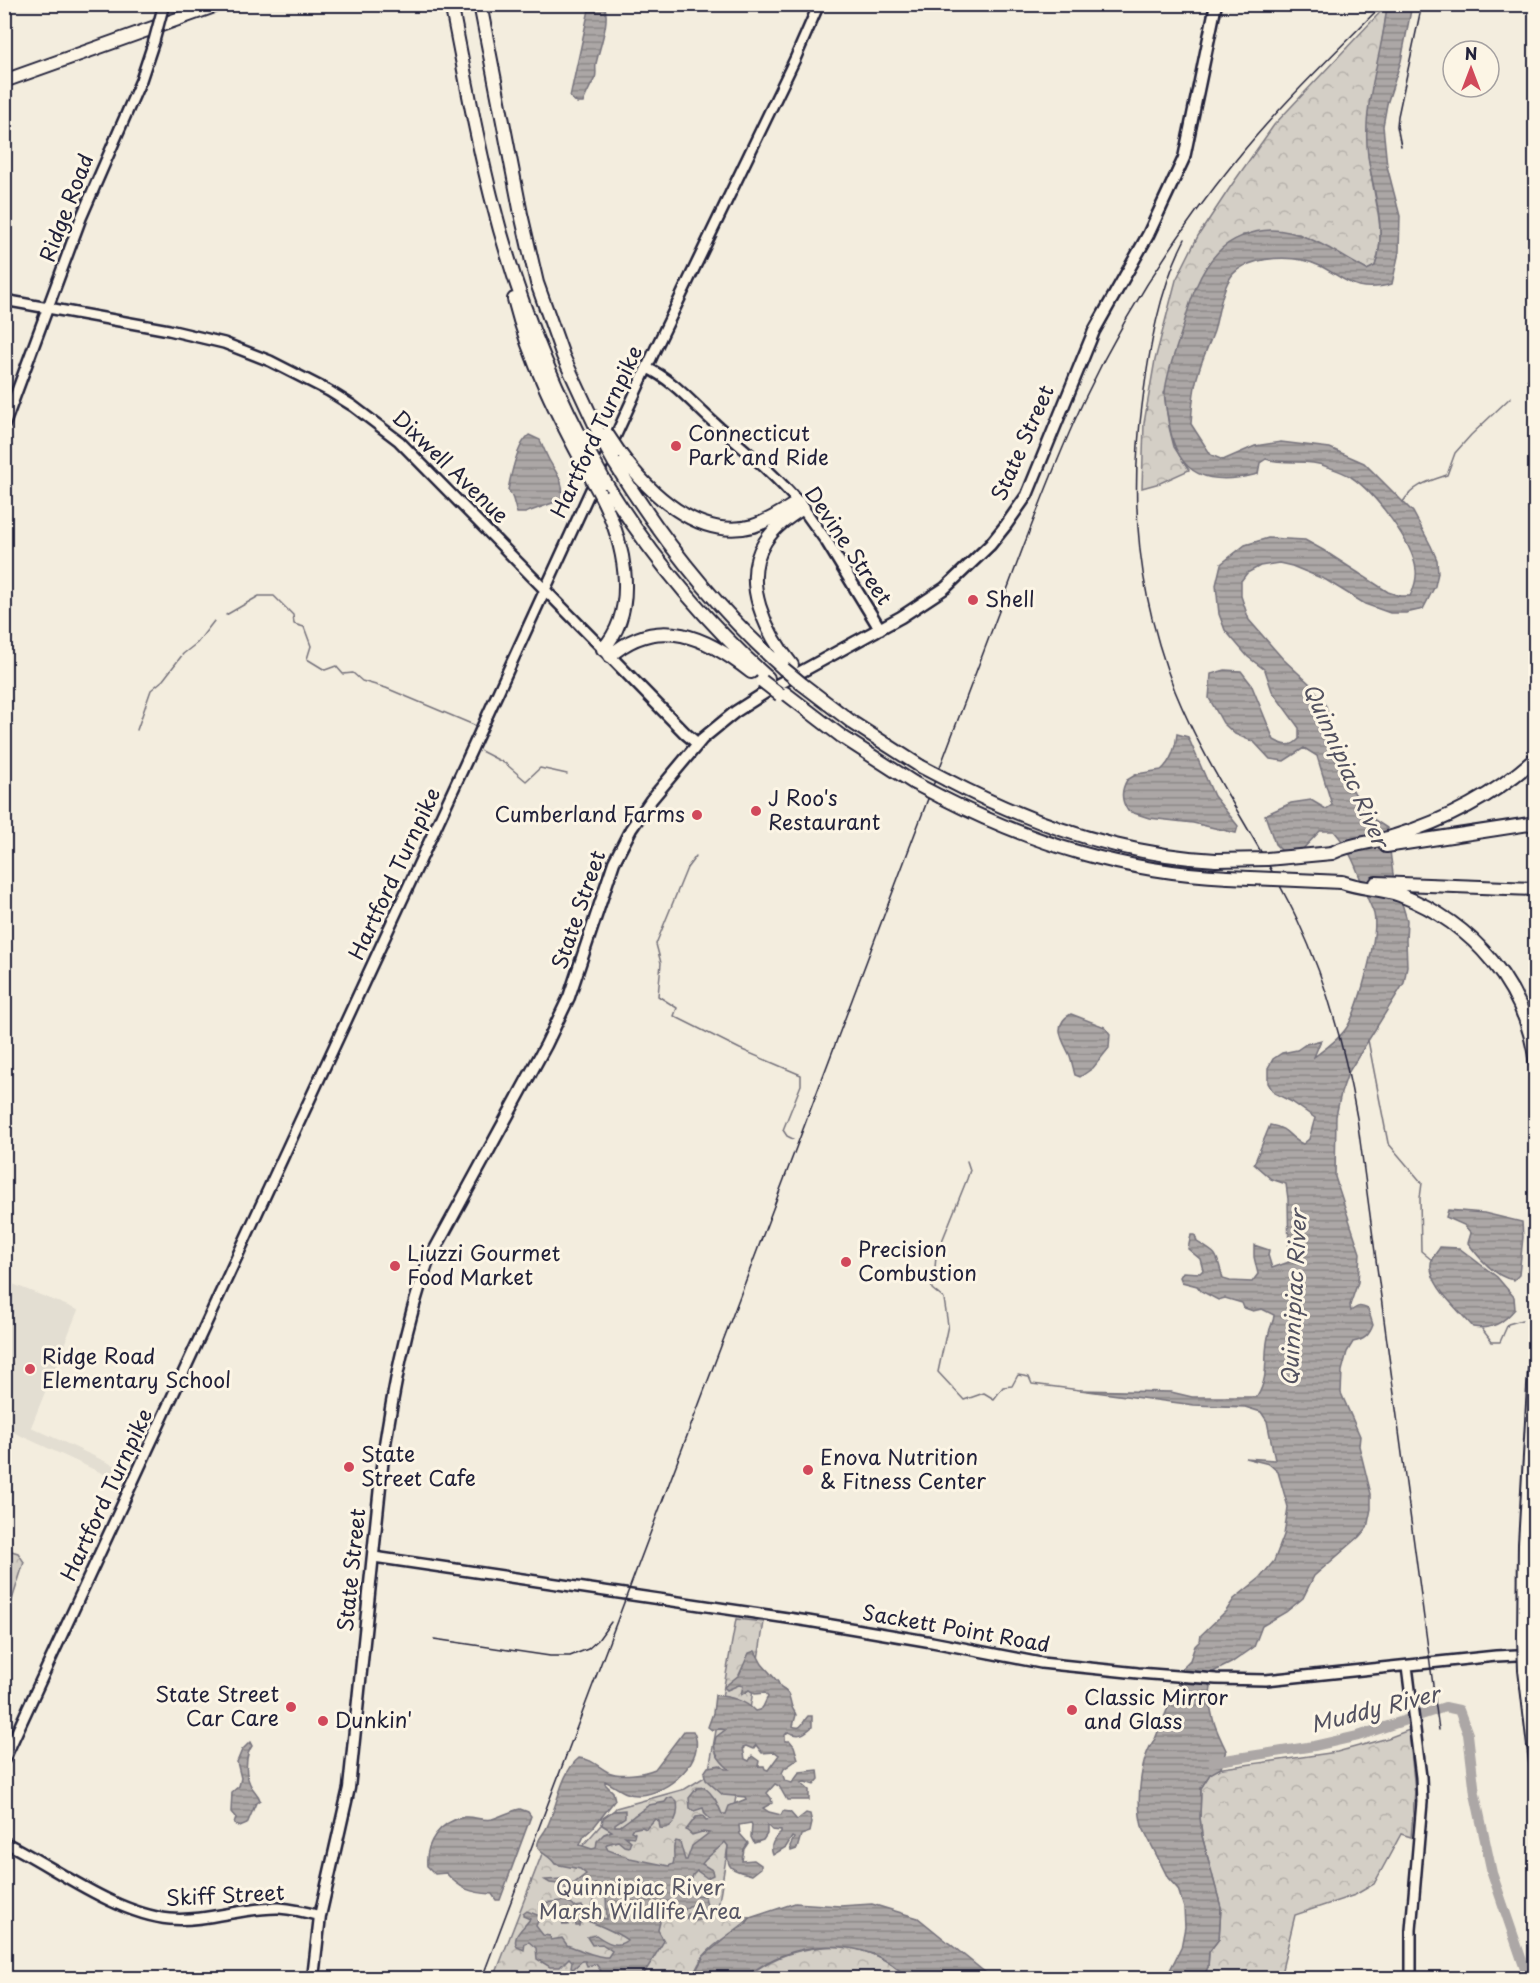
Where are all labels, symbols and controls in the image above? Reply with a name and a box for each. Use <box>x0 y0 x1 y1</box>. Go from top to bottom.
north arrow <box>1441 39 1501 99</box>
text: N <box>1465 41 1477 65</box>
street label: Ridge Road <box>30 149 100 266</box>
street label: Hartford Turnpike <box>541 340 649 523</box>
street label: State Street <box>981 379 1061 505</box>
street label: Dixwell Avenue <box>386 401 517 530</box>
place label: Connecticut Park and Ride <box>688 416 829 472</box>
marker: Connecticut Park and Ride <box>669 439 683 453</box>
street label: Devine Street <box>798 479 901 611</box>
place label: Shell <box>985 582 1034 614</box>
marker: Shell <box>966 593 980 607</box>
water label: Quinnipiac River <box>1296 677 1400 855</box>
place label: J Roo's Restaurant <box>768 781 880 837</box>
street label: Hartford Turnpike <box>339 782 447 965</box>
place label: Cumberland Farms <box>494 797 685 829</box>
marker: J Roo's Restaurant <box>749 804 763 818</box>
marker: Cumberland Farms <box>690 808 704 822</box>
street label: State Street <box>542 846 612 973</box>
water label: Quinnipiac River <box>1271 1206 1314 1387</box>
place label: Precision Combustion <box>858 1232 977 1288</box>
place label: Liuzzi Gourmet Food Market <box>407 1236 561 1292</box>
marker: Precision Combustion <box>839 1255 853 1269</box>
marker: Liuzzi Gourmet Food Market <box>388 1259 402 1273</box>
place label: Ridge Road Elementary School <box>42 1339 231 1395</box>
marker: Ridge Road Elementary School <box>23 1362 37 1376</box>
street label: Hartford Turnpike <box>51 1403 159 1586</box>
place label: State Street Cafe <box>361 1437 476 1493</box>
place label: Enova Nutrition & Fitness Center <box>820 1440 986 1496</box>
marker: State Street Cafe <box>342 1460 356 1474</box>
marker: Enova Nutrition & Fitness Center <box>801 1463 815 1477</box>
street label: State Street <box>328 1507 372 1633</box>
street label: Sackett Point Road <box>860 1595 1053 1659</box>
water label: Muddy River <box>1307 1675 1445 1739</box>
place label: State Street Car Care <box>155 1677 279 1733</box>
place label: Classic Mirror and Glass <box>1084 1680 1228 1736</box>
marker: State Street Car Care <box>284 1700 298 1714</box>
place label: Dunkin' <box>335 1703 412 1735</box>
marker: Classic Mirror and Glass <box>1065 1703 1079 1717</box>
marker: Dunkin' <box>316 1714 330 1728</box>
park label: Quinnipiac River Marsh Wildlife Area <box>539 1870 741 1926</box>
street label: Skiff Street <box>165 1875 285 1913</box>

